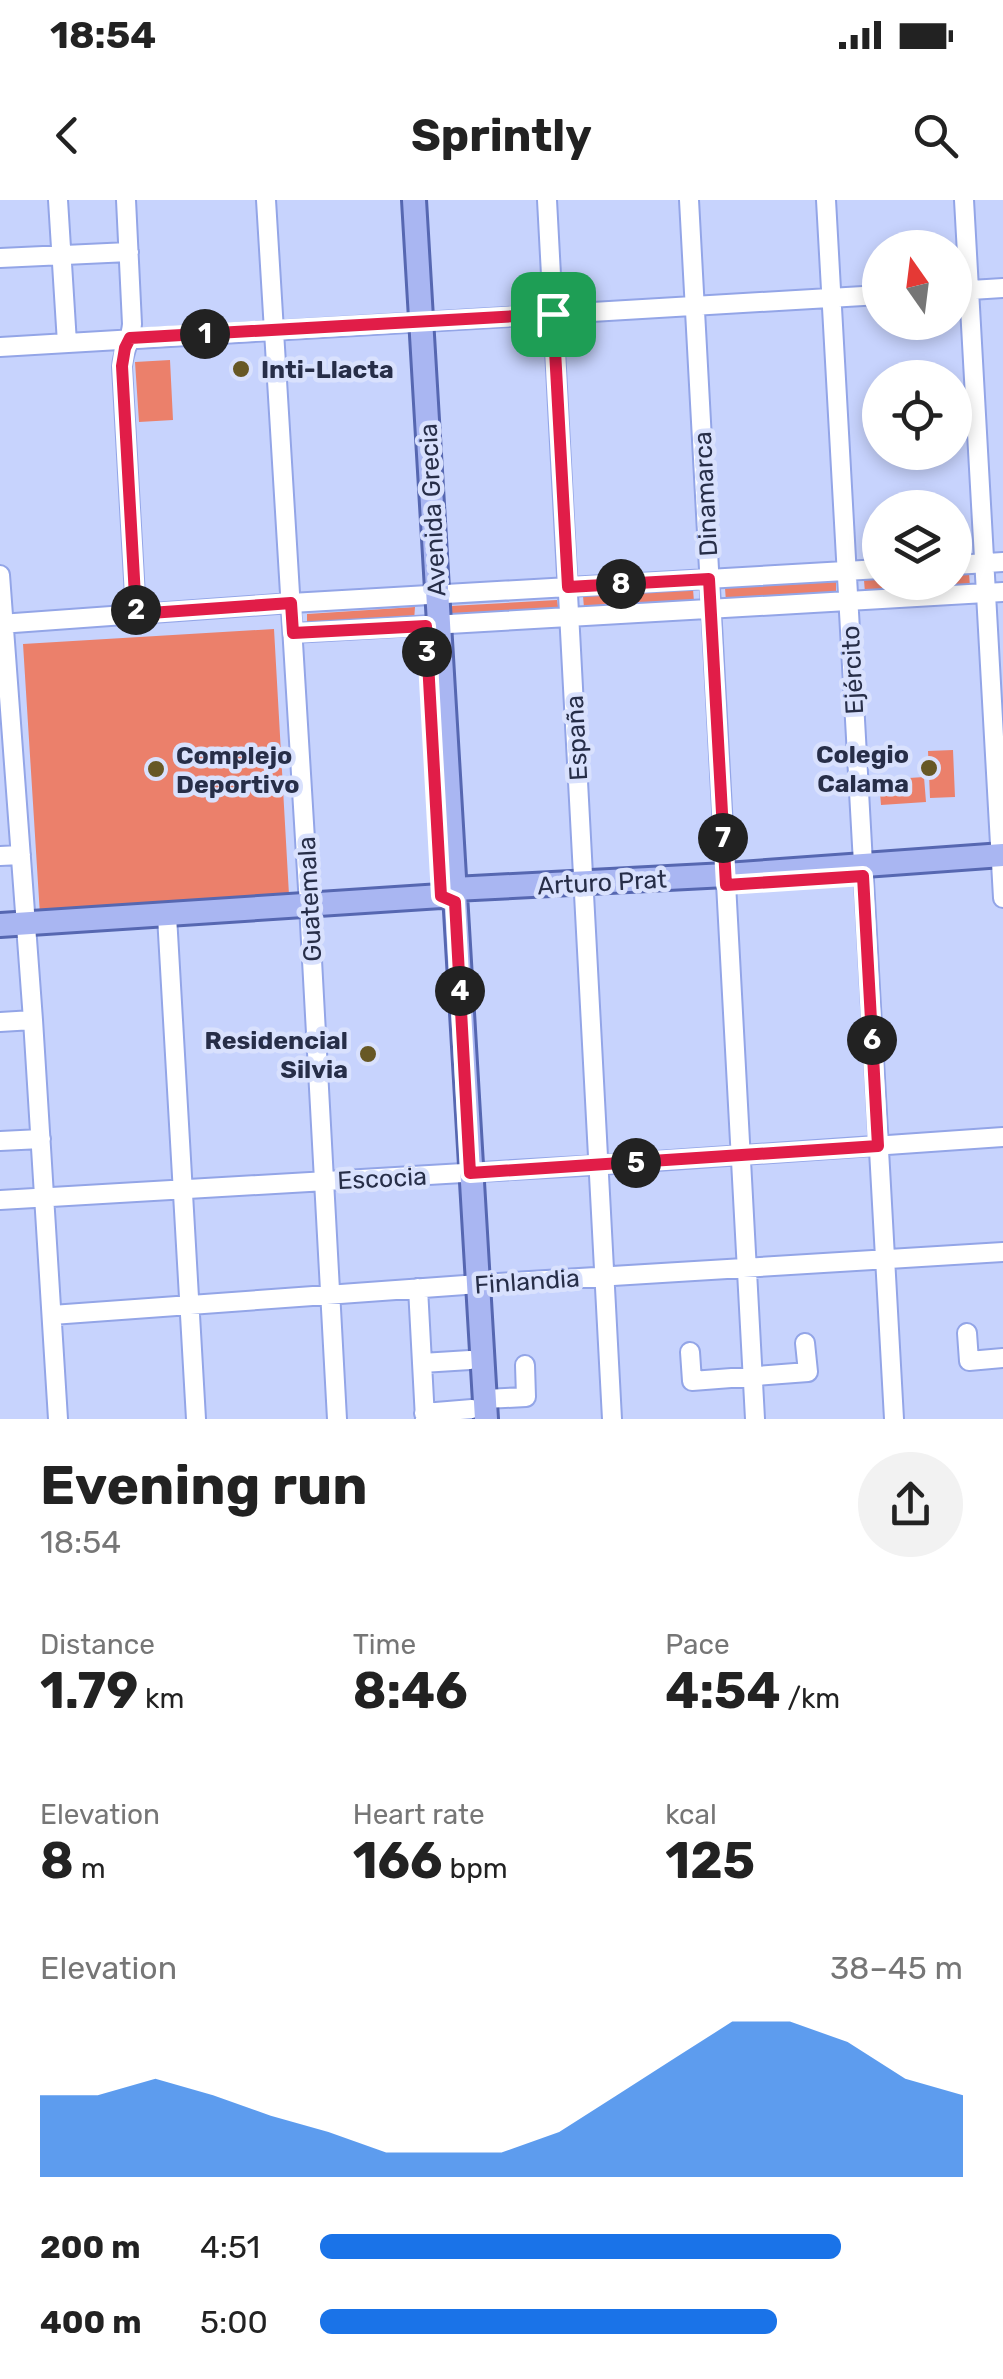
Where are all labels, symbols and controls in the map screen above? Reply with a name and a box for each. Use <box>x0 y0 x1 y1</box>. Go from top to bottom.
text: 18:54 <box>50 12 156 58</box>
icon: back <box>40 108 95 163</box>
icon: search <box>908 108 963 163</box>
text: Sprintly <box>411 109 592 162</box>
north arrow <box>862 230 972 340</box>
map controls <box>862 230 972 600</box>
pin <box>511 272 596 357</box>
icon: arrive <box>526 287 581 342</box>
pin: 1 <box>180 309 230 359</box>
text: 1 <box>198 317 212 350</box>
place label: Inti-Llacta <box>261 355 394 384</box>
marker: Inti-Llacta <box>230 358 252 380</box>
button: locate <box>862 360 972 470</box>
street label: Avenida Grecia <box>413 423 452 597</box>
street label: Dinamarca <box>688 431 723 557</box>
button: layers <box>862 490 972 600</box>
pin: 8 <box>596 559 646 609</box>
text: 8 <box>612 567 630 600</box>
pin: 2 <box>111 585 161 635</box>
text: 2 <box>127 593 145 626</box>
street label: Ejército <box>836 625 869 715</box>
pin: 3 <box>402 627 452 677</box>
text: 3 <box>418 635 436 668</box>
street label: España <box>560 694 593 781</box>
place label: Colegio Calama <box>816 740 909 798</box>
place label: Complejo Deportivo <box>176 741 300 799</box>
marker: Colegio Calama <box>918 757 940 779</box>
marker: Complejo Deportivo <box>145 758 167 780</box>
pin: 7 <box>698 813 748 863</box>
text: 7 <box>715 821 731 854</box>
street label: Guatemala <box>292 836 327 962</box>
street label: Arturo Prat <box>537 865 668 900</box>
pin: 4 <box>435 966 485 1016</box>
text: 4 <box>450 974 470 1007</box>
pin: 6 <box>847 1015 897 1065</box>
text: 6 <box>863 1023 881 1056</box>
place label: Residencial Silvia <box>205 1026 348 1084</box>
marker: Residencial Silvia <box>357 1043 379 1065</box>
pin: 5 <box>611 1138 661 1188</box>
text: 5 <box>627 1146 645 1179</box>
street label: Escocia <box>336 1162 428 1195</box>
street label: Finlandia <box>473 1263 581 1300</box>
button: share <box>858 1452 963 1557</box>
text: Evening run <box>40 1453 368 1518</box>
text: 18:54 <box>40 1523 121 1561</box>
text: Distance <box>40 1628 155 1661</box>
text: Time <box>353 1628 416 1661</box>
text: Pace <box>665 1628 730 1661</box>
text: 1.79 <box>40 1661 138 1721</box>
text: 8:46 <box>353 1661 468 1721</box>
text: 4:54 <box>665 1661 781 1721</box>
text: km <box>138 1682 184 1715</box>
text: /km <box>781 1682 840 1715</box>
text: Elevation <box>40 1798 160 1831</box>
text: Heart rate <box>353 1798 485 1831</box>
text: kcal <box>665 1798 717 1831</box>
text: 8 <box>40 1831 74 1891</box>
text: 166 <box>353 1831 443 1891</box>
text: 125 <box>665 1831 755 1891</box>
text: m <box>74 1852 106 1885</box>
text: bpm <box>443 1852 508 1885</box>
text: Elevation <box>40 1949 177 1987</box>
text: 38–45 m <box>830 1949 963 1987</box>
text: 200 m <box>40 2228 140 2266</box>
text: 4:51 <box>200 2228 260 2266</box>
text: 400 m <box>40 2303 142 2341</box>
text: 5:00 <box>200 2303 268 2341</box>

